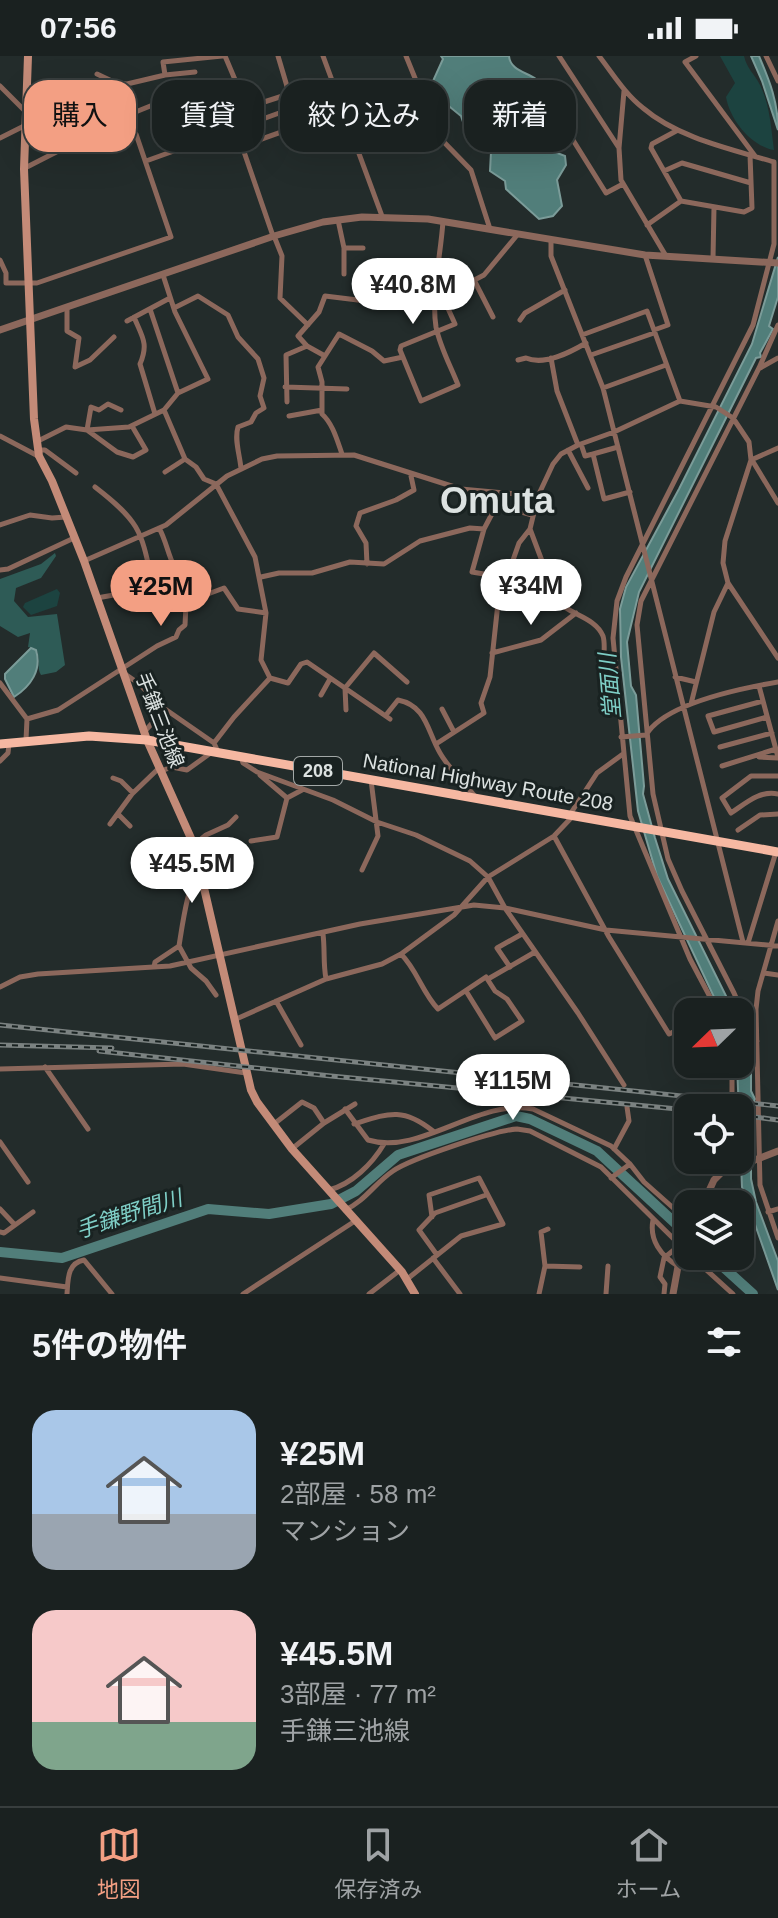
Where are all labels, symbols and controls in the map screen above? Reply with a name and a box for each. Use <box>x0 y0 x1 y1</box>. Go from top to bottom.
text: 07:56 <box>40 11 117 44</box>
chip: 購入 <box>24 80 136 152</box>
chip: 賃貸 <box>152 80 264 152</box>
chip: 絞り込み <box>280 80 448 152</box>
chip: 新着 <box>464 80 576 152</box>
pin: ¥40.8M <box>348 258 478 326</box>
text: ¥40.8M <box>370 269 456 299</box>
district label: Omuta <box>440 480 555 521</box>
pin: ¥34M <box>484 559 578 627</box>
pin: ¥25M <box>114 560 208 628</box>
text: ¥34M <box>498 570 564 600</box>
text: ¥25M <box>128 571 194 601</box>
water label: 堂面川 <box>594 650 625 720</box>
street label: 手鎌三池線 <box>132 669 188 771</box>
street label: National Highway Route 208 <box>361 749 615 815</box>
road number: 208 <box>294 757 342 785</box>
pin: ¥45.5M <box>127 837 257 905</box>
text: ¥45.5M <box>149 848 235 878</box>
north arrow <box>674 998 754 1078</box>
map controls <box>674 998 754 1270</box>
pin: ¥115M <box>457 1054 569 1122</box>
text: ¥115M <box>474 1065 552 1095</box>
button: locate <box>674 1094 754 1174</box>
water label: 手鎌野間川 <box>73 1185 187 1243</box>
button: layers <box>674 1190 754 1270</box>
icon: filters <box>702 1320 746 1364</box>
text: 5件の物件 <box>32 1326 187 1364</box>
text: ¥25M <box>280 1434 365 1472</box>
icon: home <box>96 1442 192 1538</box>
text: 2部屋 · 58 m² <box>280 1479 436 1509</box>
text: マンション <box>280 1516 410 1546</box>
text: ¥45.5M <box>280 1634 393 1672</box>
icon: home <box>96 1642 192 1738</box>
text: 3部屋 · 77 m² <box>280 1679 436 1709</box>
text: 手鎌三池線 <box>280 1716 410 1746</box>
tab: 地図 <box>97 1823 141 1903</box>
tab: 保存済み <box>334 1823 422 1903</box>
tab: ホーム <box>616 1823 681 1903</box>

